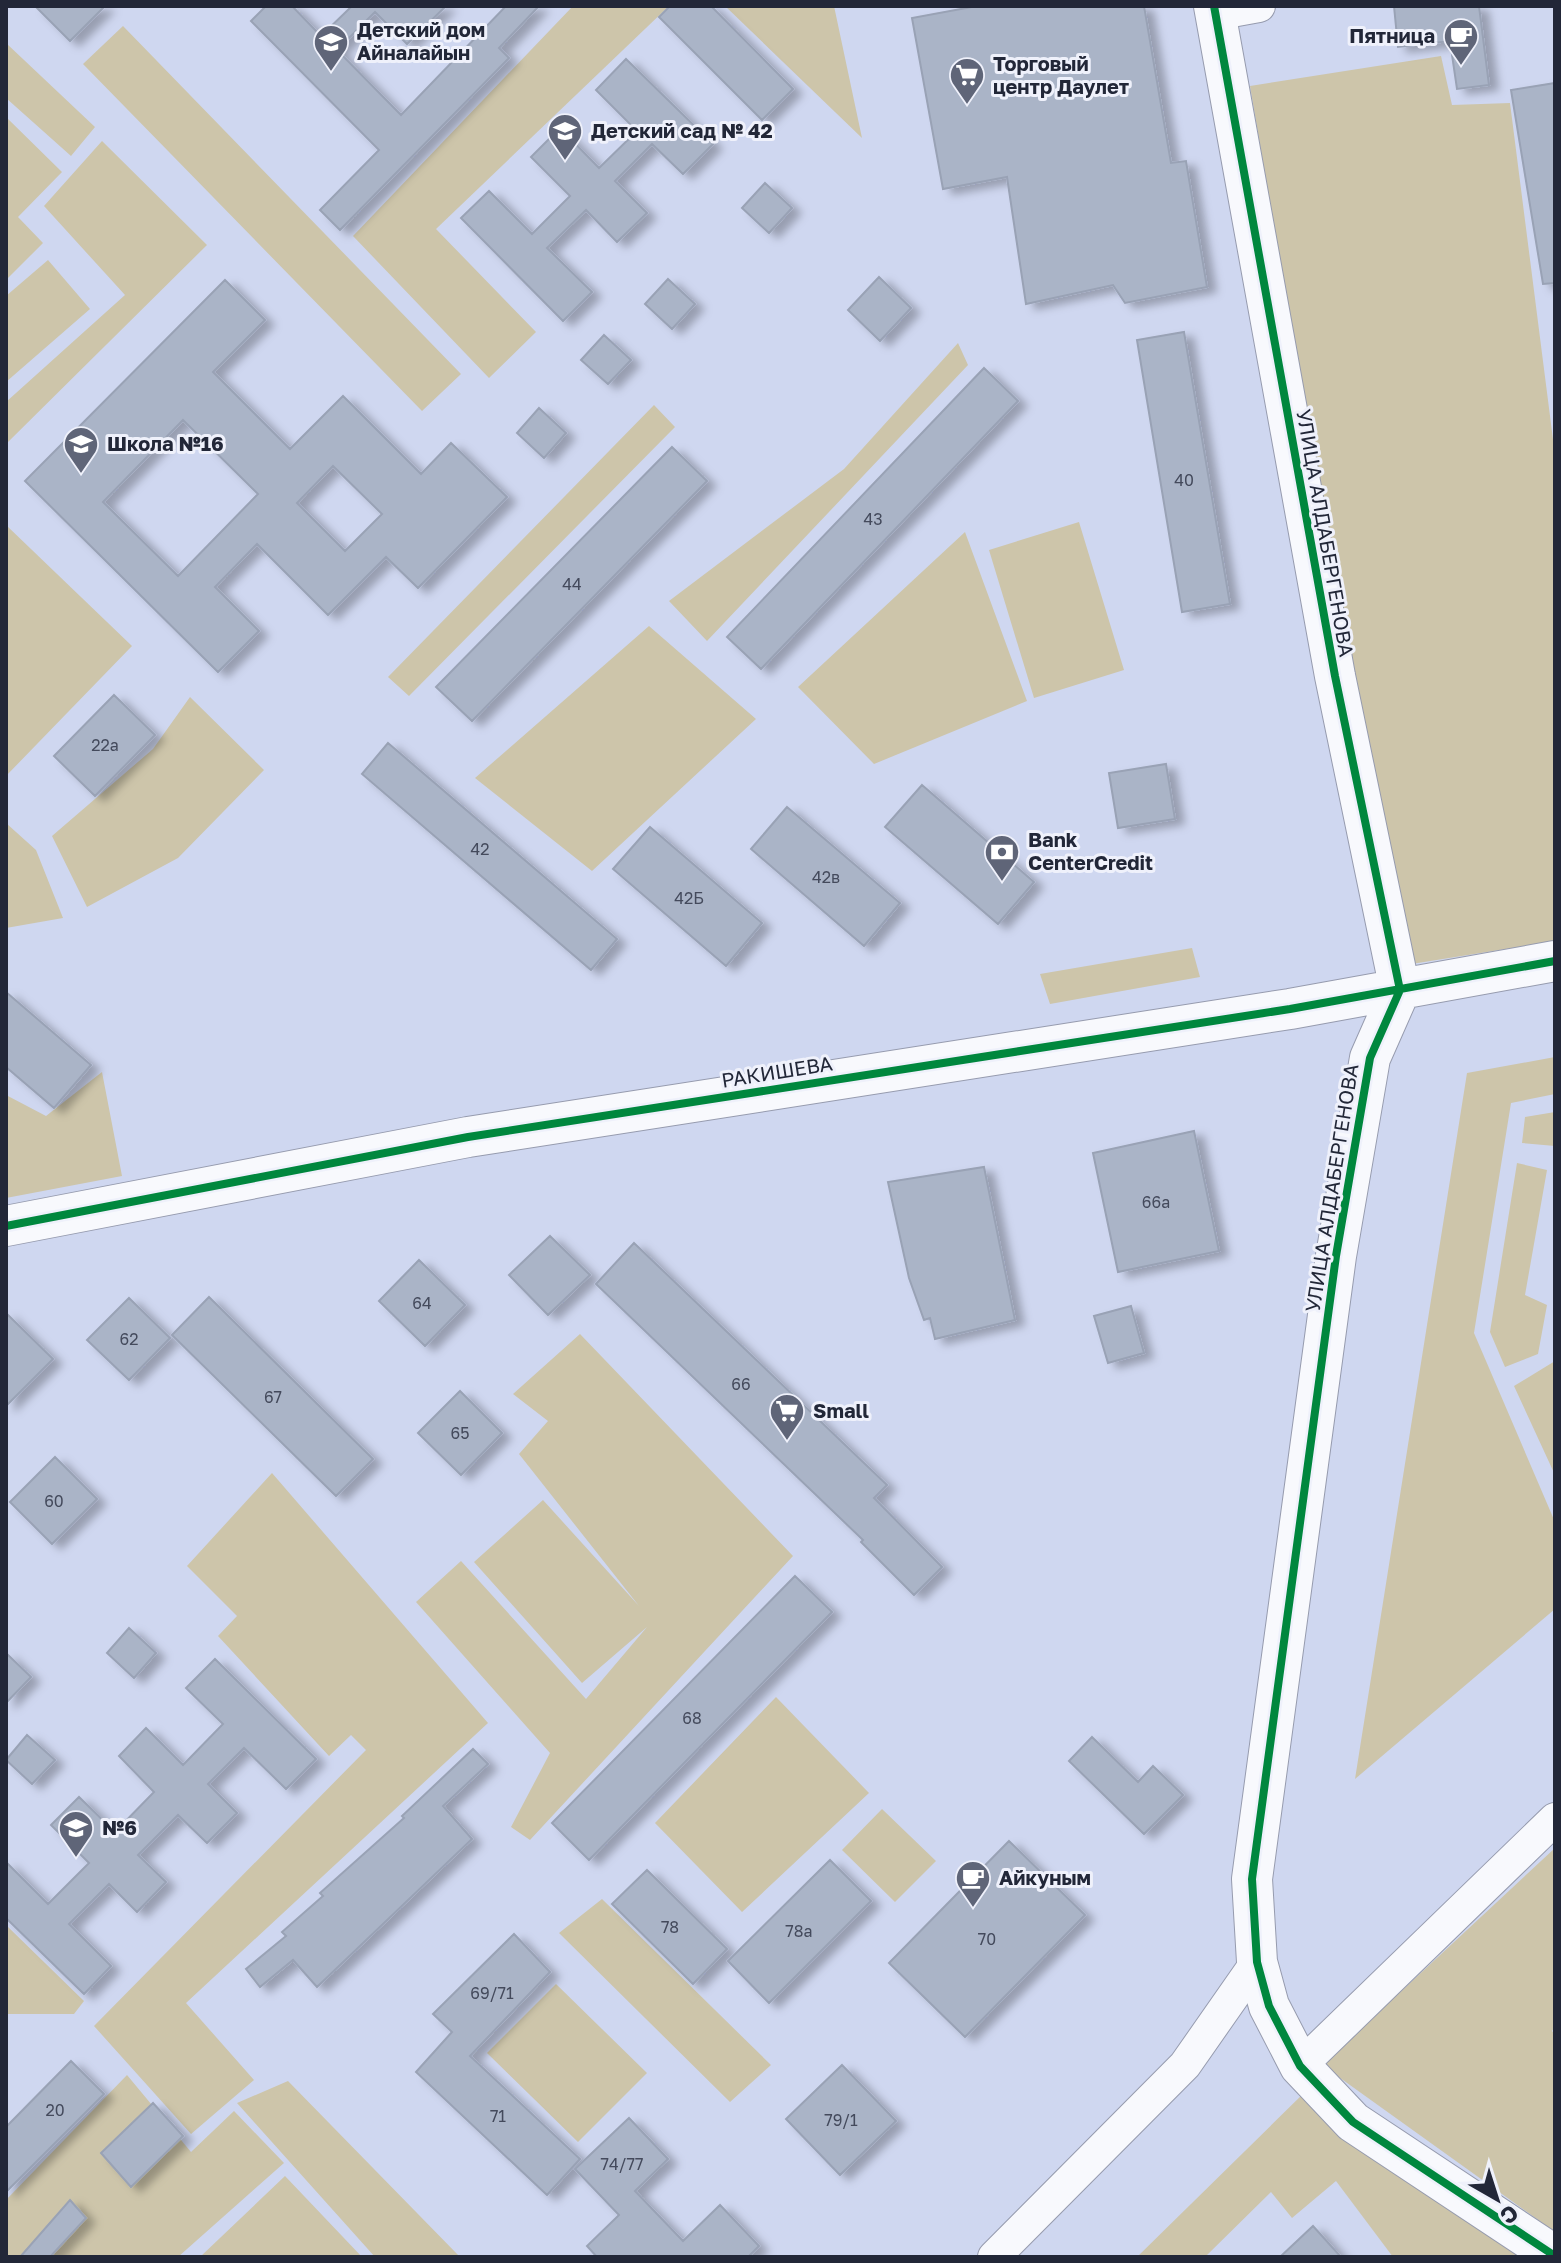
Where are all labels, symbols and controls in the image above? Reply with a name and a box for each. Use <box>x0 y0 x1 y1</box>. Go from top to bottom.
place label: Детский дом Айналайын <box>357 17 485 64</box>
cafe icon: Пятница <box>1442 17 1480 67</box>
school or university icon: Детский дом Айналайын <box>312 23 350 73</box>
place label: Пятница <box>1349 23 1435 47</box>
place label: Торговый центр Даулет <box>993 51 1129 98</box>
supermarket icon: Торговый центр Даулет <box>948 56 986 106</box>
school or university icon: Детский сад № 42 <box>546 112 584 162</box>
place label: Детский сад № 42 <box>591 118 773 142</box>
street label: УЛИЦА АЛДАБЕРГЕНОВА <box>1292 407 1360 659</box>
school or university icon: Школа №16 <box>62 425 100 475</box>
place label: Школа №16 <box>107 431 224 455</box>
house number: 40 <box>1174 470 1194 490</box>
house number: 43 <box>863 509 883 529</box>
house number: 44 <box>562 574 582 594</box>
house number: 22а <box>91 735 119 755</box>
place label: Bank CenterCredit <box>1028 827 1153 874</box>
bank icon: Bank CenterCredit <box>983 833 1021 883</box>
house number: 42 <box>470 839 490 859</box>
house number: 42в <box>812 867 840 887</box>
house number: 42Б <box>674 888 704 908</box>
street label: РАКИШЕВА <box>720 1050 834 1092</box>
street label: УЛИЦА АЛДАБЕРГЕНОВА <box>1300 1062 1363 1314</box>
house number: 66а <box>1142 1192 1170 1212</box>
house number: 64 <box>412 1293 432 1313</box>
house number: 62 <box>120 1329 138 1349</box>
house number: 66 <box>731 1374 751 1394</box>
house number: 67 <box>264 1387 282 1407</box>
supermarket icon: Small <box>768 1392 806 1442</box>
place label: Small <box>813 1398 869 1422</box>
house number: 65 <box>451 1423 469 1443</box>
house number: 60 <box>44 1491 64 1511</box>
house number: 68 <box>682 1708 702 1728</box>
school or university icon: №6 <box>57 1809 95 1859</box>
place label: №6 <box>102 1815 137 1839</box>
cafe icon: Айкуным <box>954 1859 992 1909</box>
place label: Айкуным <box>999 1865 1091 1889</box>
house number: 78 <box>661 1917 679 1937</box>
house number: 78а <box>785 1921 813 1941</box>
house number: 70 <box>978 1929 996 1949</box>
house number: 69/71 <box>470 1983 514 2003</box>
house number: 20 <box>45 2100 65 2120</box>
house number: 71 <box>490 2106 506 2126</box>
house number: 79/1 <box>824 2110 858 2130</box>
house number: 74/77 <box>601 2154 643 2174</box>
north arrow <box>1457 2159 1537 2239</box>
text: С <box>1495 2200 1524 2230</box>

